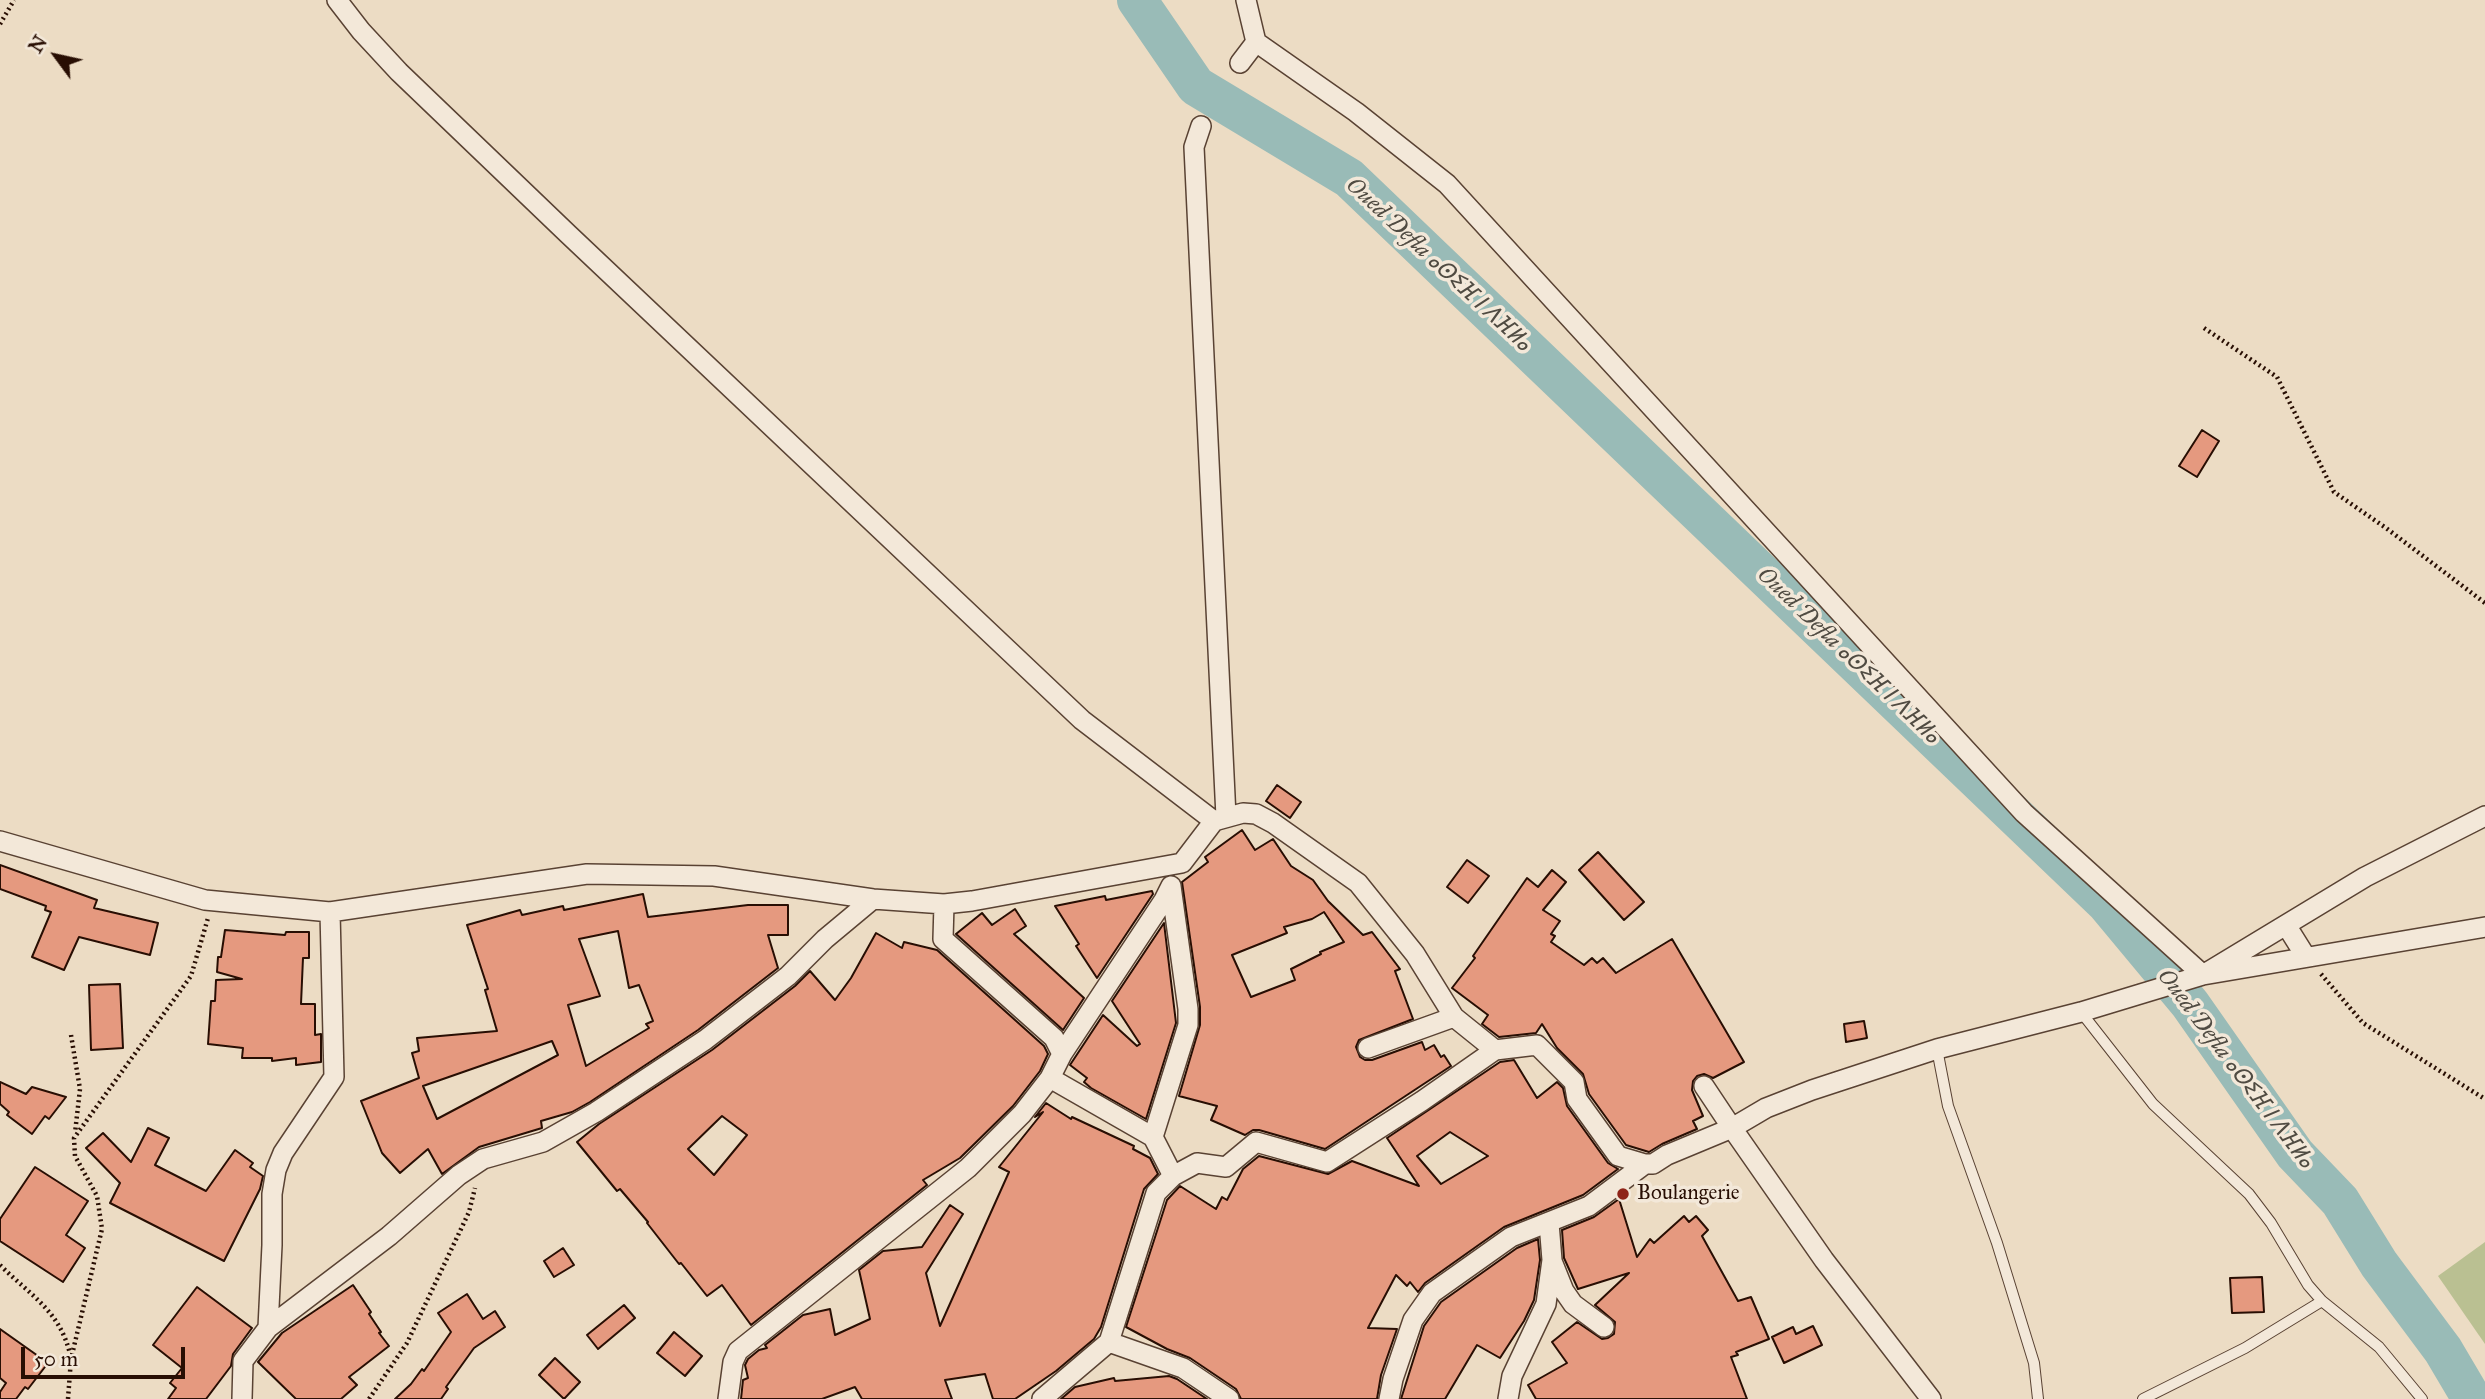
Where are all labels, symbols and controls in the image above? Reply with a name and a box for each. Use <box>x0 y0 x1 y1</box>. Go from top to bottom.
north arrow <box>21 21 91 91</box>
text: N <box>24 31 52 57</box>
water label: Oued Defla ⴰⵙⵉⴼ ⵏ ⴷⴼⵍⴰ <box>1340 172 1536 358</box>
water label: Oued Defla ⴰⵙⵉⴼ ⵏ ⴷⴼⵍⴰ <box>1751 562 1945 750</box>
water label: Oued Defla ⴰⵙⵉⴼ ⵏ ⴷⴼⵍⴰ <box>2151 964 2319 1174</box>
place label: Boulangerie <box>1637 1181 1740 1207</box>
marker: Boulangerie <box>1615 1186 1631 1202</box>
scale bar <box>24 1332 189 1376</box>
text: 50 m <box>34 1346 78 1372</box>

